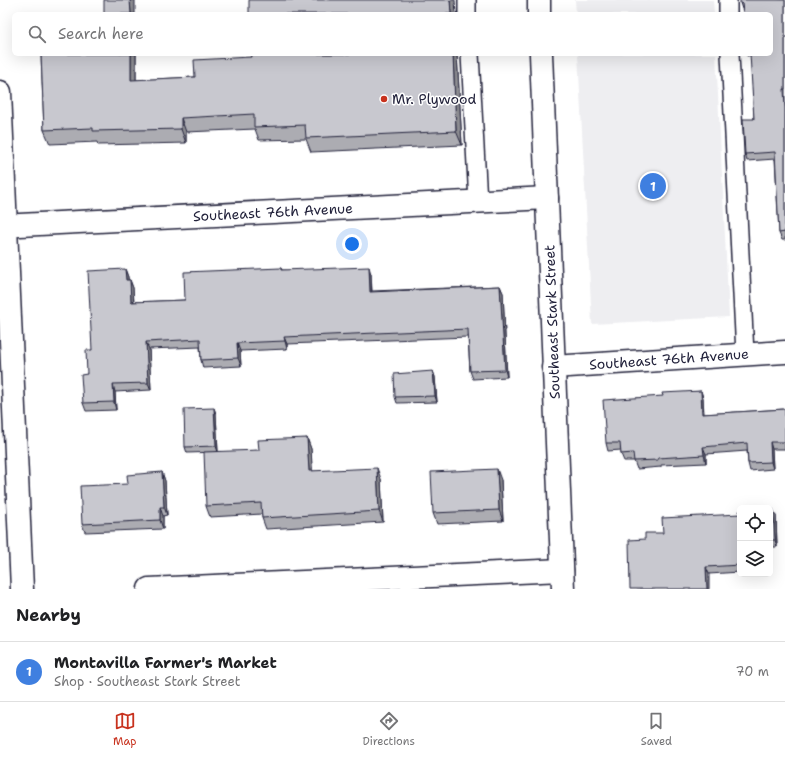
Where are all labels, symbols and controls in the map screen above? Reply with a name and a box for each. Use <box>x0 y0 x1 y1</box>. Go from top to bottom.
search box <box>12 12 773 56</box>
icon: search <box>26 23 48 45</box>
text: Search here <box>58 24 144 44</box>
place label: Mr. Plywood <box>392 90 477 108</box>
marker: Mr. Plywood <box>379 94 389 104</box>
pin: 1 <box>640 171 666 201</box>
street label: Southeast 76th Avenue <box>193 199 353 225</box>
your location <box>342 234 362 254</box>
street label: Southeast Stark Street <box>540 244 564 400</box>
street label: Southeast 76th Avenue <box>589 344 750 374</box>
map controls <box>737 505 773 577</box>
button: locate <box>737 505 773 541</box>
button: layers <box>737 541 773 577</box>
text: Nearby <box>16 604 81 626</box>
text: Montavilla Farmer's Market <box>54 653 277 673</box>
text: 1 <box>26 663 32 680</box>
text: 70 m <box>735 663 769 680</box>
text: Shop · Southeast Stark Street <box>54 673 240 690</box>
tab: Map <box>113 710 137 749</box>
tab: Directions <box>362 710 415 749</box>
tab: Saved <box>641 710 672 749</box>

